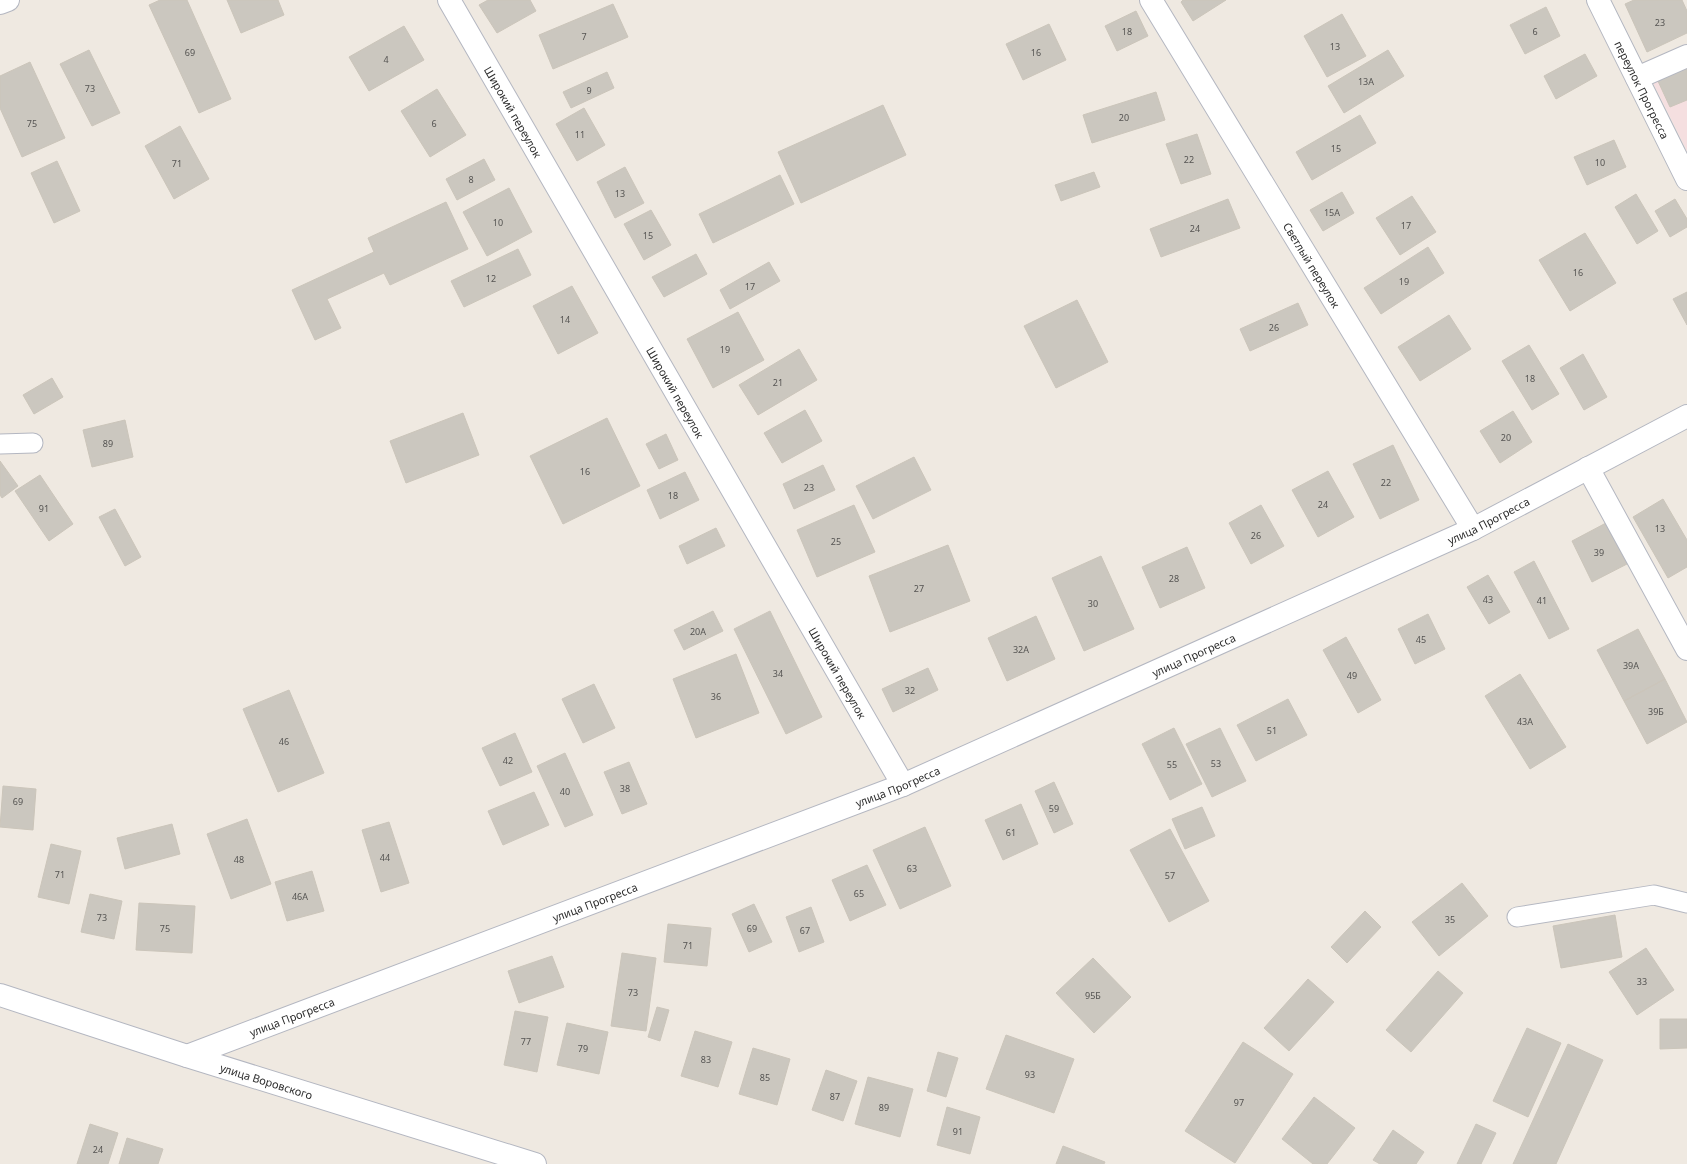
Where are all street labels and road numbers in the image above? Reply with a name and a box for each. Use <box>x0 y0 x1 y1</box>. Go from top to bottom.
street label: переулок Прогресса <box>1612 38 1673 141</box>
street label: Широкий переулок <box>481 63 546 160</box>
street label: Светлый переулок <box>1280 219 1344 311</box>
street label: Широкий переулок <box>644 344 708 441</box>
street label: улица Прогресса <box>1445 493 1532 547</box>
street label: Широкий переулок <box>806 624 870 721</box>
street label: улица Прогресса <box>1149 629 1238 680</box>
street label: улица Прогресса <box>853 762 942 810</box>
street label: улица Прогресса <box>550 879 639 925</box>
street label: улица Прогресса <box>247 993 336 1039</box>
street label: улица Воровского <box>218 1059 315 1102</box>

